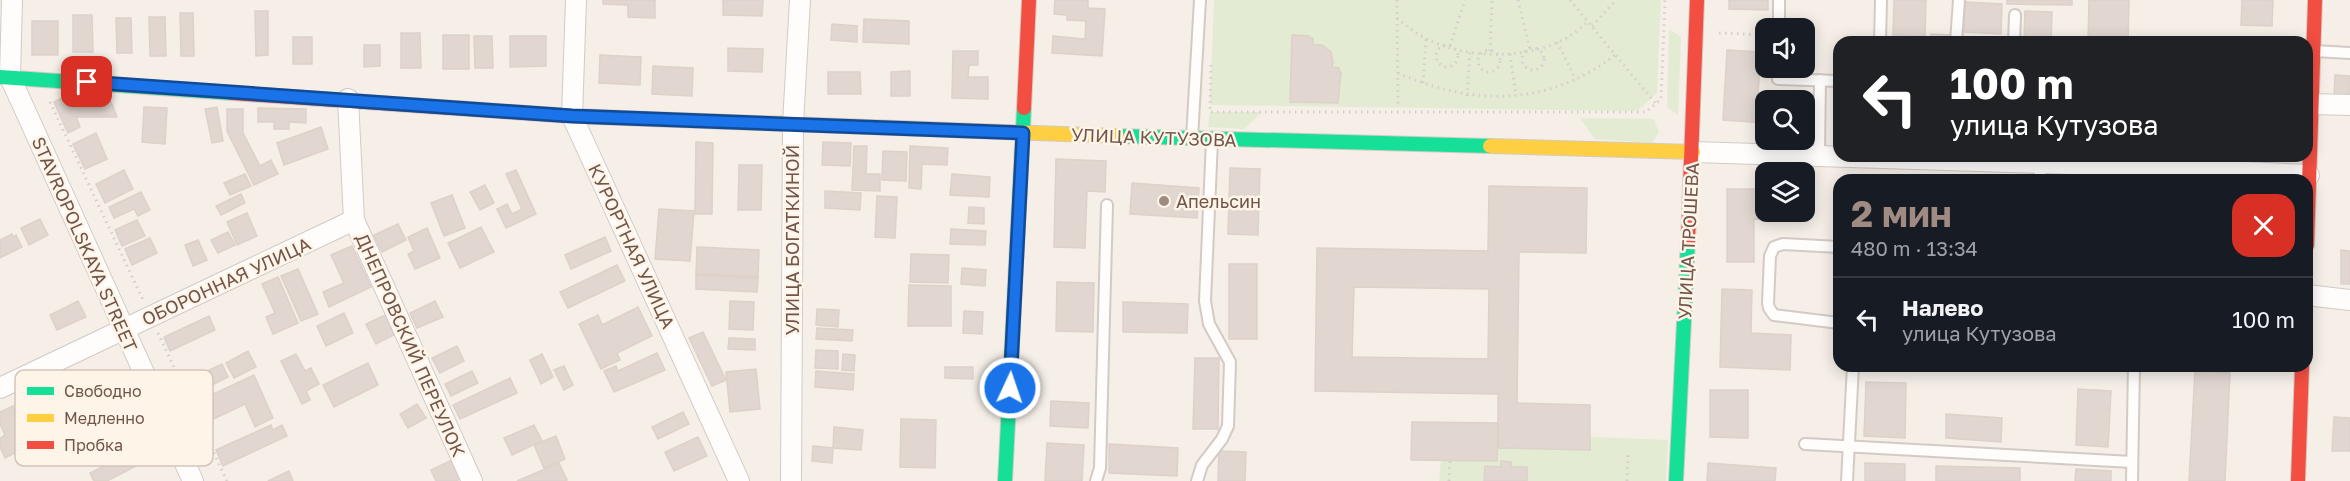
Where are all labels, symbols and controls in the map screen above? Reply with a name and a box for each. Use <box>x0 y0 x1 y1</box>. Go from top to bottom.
map controls <box>1755 18 1815 222</box>
button: sound <box>1755 18 1815 78</box>
pin <box>61 56 112 107</box>
text: 100 m <box>1950 58 2073 108</box>
icon: left <box>1851 60 1929 138</box>
icon: arrive <box>70 65 103 98</box>
button: search <box>1755 90 1815 150</box>
text: улица Кутузова <box>1950 109 2159 141</box>
street label: УЛИЦА КУТУЗОВА <box>1071 123 1237 151</box>
street label: STAVROPOLSKAYA STREET <box>28 133 142 355</box>
street label: УЛИЦА БОГАТКИНОЙ <box>781 145 803 335</box>
street label: КУРОРТНАЯ УЛИЦА <box>584 160 680 332</box>
street label: УЛИЦА ТРОШЕВА <box>1673 162 1703 320</box>
button: layers <box>1755 162 1815 222</box>
place label: Апельсин <box>1176 190 1261 212</box>
text: 2 мин <box>1851 192 1952 235</box>
marker: Апельсин <box>1157 194 1171 208</box>
button: close <box>2232 194 2295 257</box>
street label: ДНЕПРОВСКИЙ ПЕРЕУЛОК <box>352 230 470 460</box>
street label: ОБОРОННАЯ УЛИЦА <box>138 232 314 330</box>
text: 480 m · 13:34 <box>1851 236 1978 260</box>
text: Налево <box>1902 294 1984 321</box>
icon: left <box>1851 303 1884 336</box>
text: 100 m <box>2232 306 2295 333</box>
text: улица Кутузова <box>1902 321 2057 345</box>
position arrow <box>978 356 1042 420</box>
legend <box>15 370 213 466</box>
text: Свободно <box>64 381 142 401</box>
text: Медленно <box>64 408 145 428</box>
text: Пробка <box>64 435 123 455</box>

